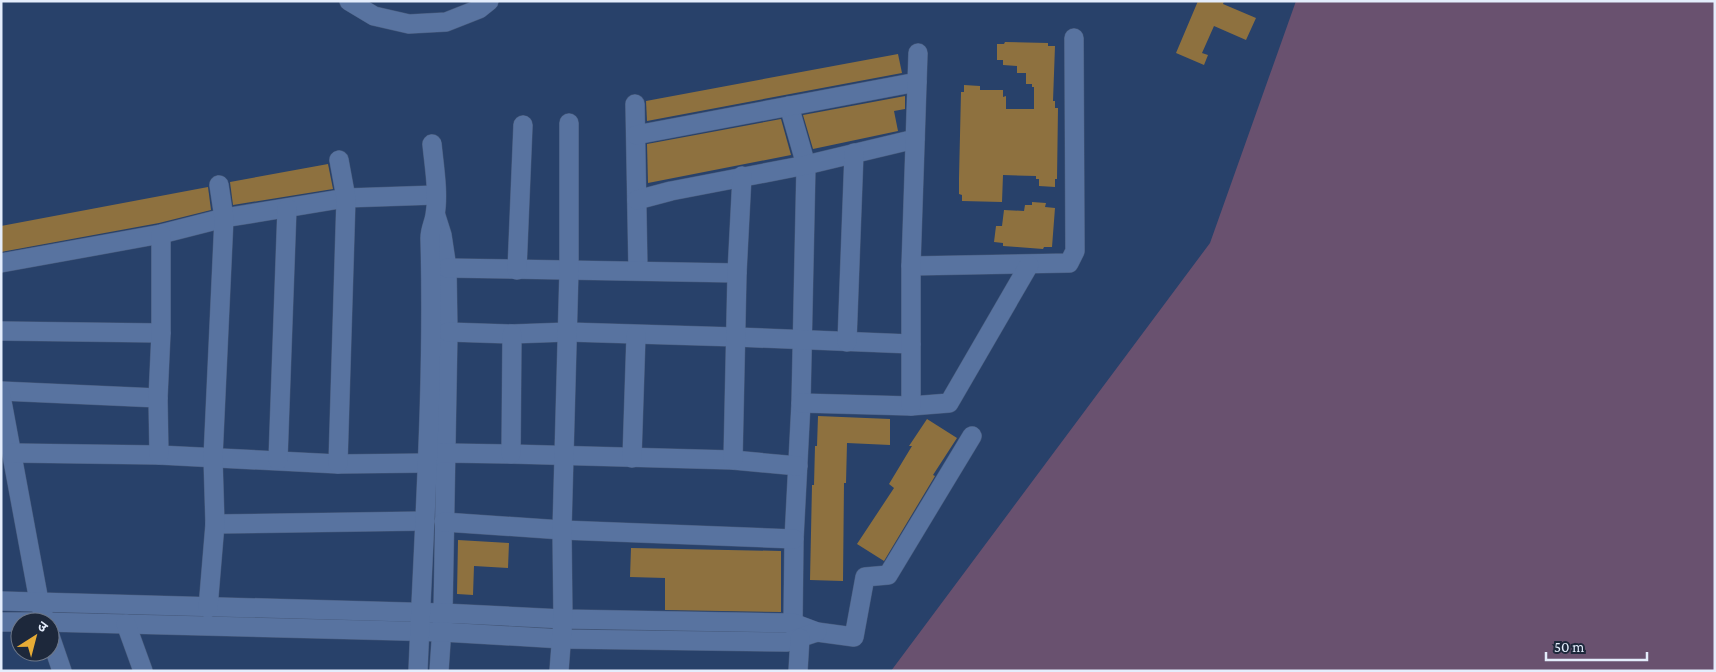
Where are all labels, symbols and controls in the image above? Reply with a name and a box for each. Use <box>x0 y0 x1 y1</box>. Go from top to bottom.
north arrow <box>10 612 60 662</box>
text: उ <box>35 618 51 636</box>
scale bar <box>1546 630 1647 662</box>
text: 50 m <box>1554 639 1584 655</box>

